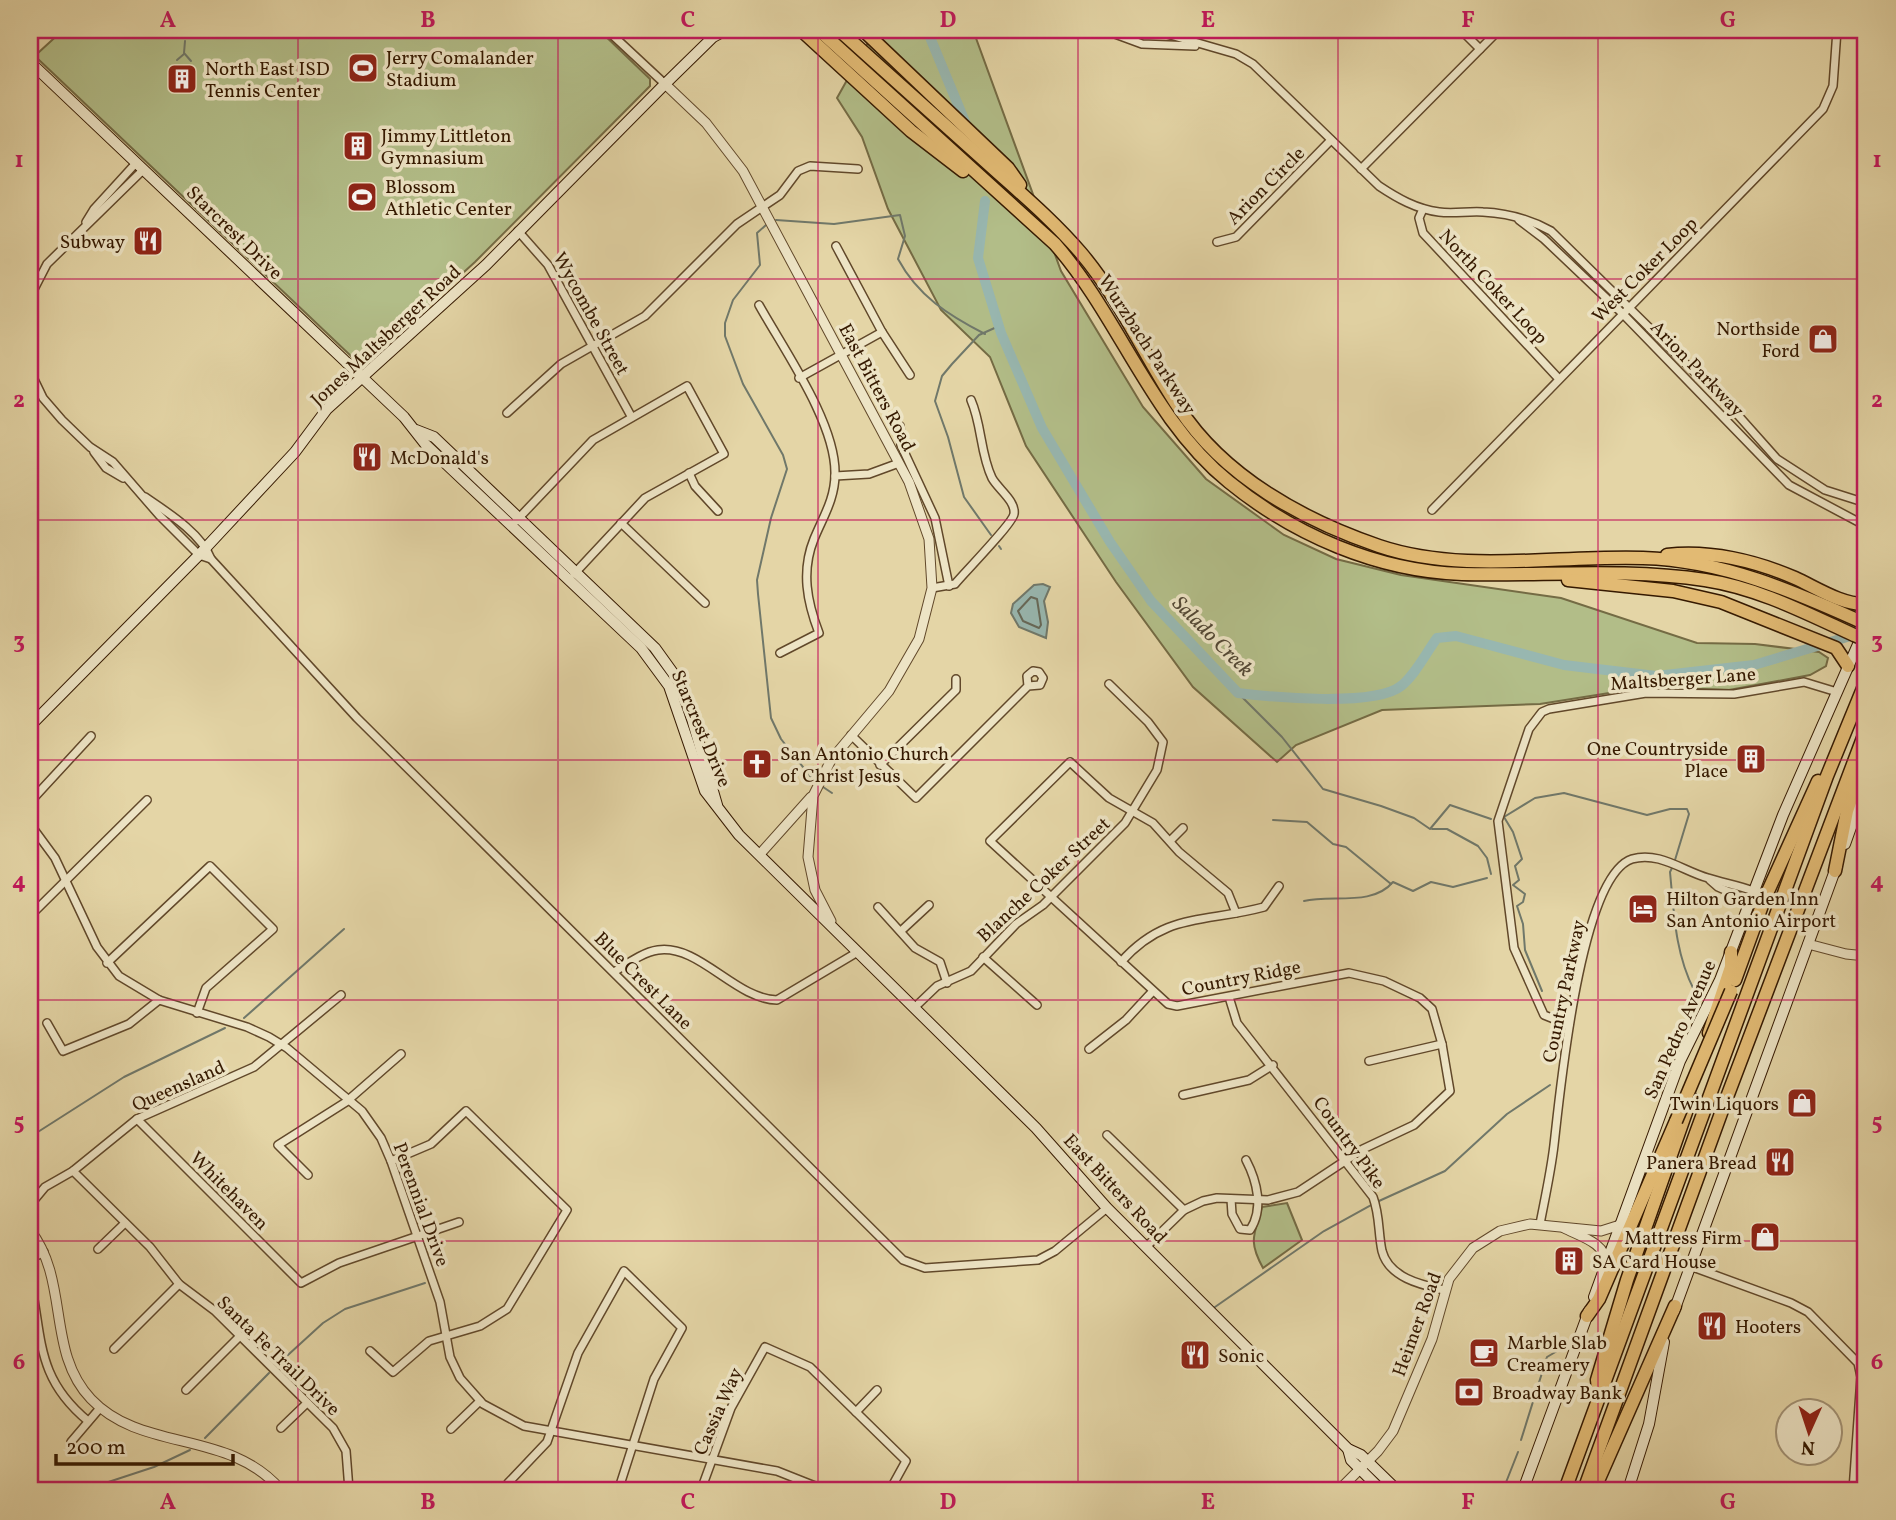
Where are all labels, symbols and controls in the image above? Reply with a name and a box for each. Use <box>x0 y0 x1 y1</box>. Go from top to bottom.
text: A <box>160 5 176 37</box>
text: B <box>420 5 436 37</box>
text: C <box>681 5 695 37</box>
text: D <box>940 5 957 37</box>
text: E <box>1201 5 1215 37</box>
text: F <box>1461 5 1475 37</box>
text: G <box>1720 5 1736 37</box>
place label: Jerry Comalander Stadium <box>386 46 534 94</box>
sports icon: Jerry Comalander Stadium <box>346 51 380 85</box>
place label: North East ISD Tennis Center <box>205 57 330 105</box>
building icon: North East ISD Tennis Center <box>165 62 199 96</box>
place label: Jimmy Littleton Gymnasium <box>381 124 511 172</box>
building icon: Jimmy Littleton Gymnasium <box>341 129 375 163</box>
street label: Arion Circle <box>1221 141 1311 231</box>
text: 1 <box>14 145 24 177</box>
text: 1 <box>1872 145 1882 177</box>
place label: Blossom Athletic Center <box>385 175 512 223</box>
sports icon: Blossom Athletic Center <box>345 180 379 214</box>
street label: Starcrest Drive <box>180 181 288 286</box>
street label: West Coker Loop <box>1587 212 1704 329</box>
restaurant icon: Subway <box>131 224 165 258</box>
street label: North Coker Loop <box>1432 224 1553 351</box>
place label: Subway <box>60 230 125 256</box>
street label: Wycombe Street <box>546 248 635 380</box>
street label: Jones Maltsberger Road <box>305 260 467 413</box>
street label: Wurzbach Parkway <box>1091 270 1201 420</box>
street label: Arion Parkway <box>1644 315 1749 423</box>
place label: Northside Ford <box>1716 317 1800 365</box>
street label: East Bitters Road <box>831 319 921 457</box>
shop icon: Northside Ford <box>1806 322 1840 356</box>
text: 2 <box>13 385 25 417</box>
text: 2 <box>1871 385 1883 417</box>
restaurant icon: McDonald's <box>350 440 384 474</box>
place label: McDonald's <box>390 446 489 472</box>
water label: Salado Creek <box>1165 590 1259 684</box>
text: 3 <box>13 626 25 658</box>
text: 3 <box>1871 626 1883 658</box>
street label: Maltsberger Lane <box>1609 662 1757 698</box>
street label: Starcrest Drive <box>664 666 737 791</box>
place label: One Countryside Place <box>1587 737 1728 785</box>
place label: San Antonio Church of Christ Jesus <box>780 742 949 790</box>
building icon: One Countryside Place <box>1734 742 1768 776</box>
church icon: San Antonio Church of Christ Jesus <box>740 747 774 781</box>
street label: Blanche Coker Street <box>972 812 1117 949</box>
text: 4 <box>12 866 26 898</box>
text: 4 <box>1870 866 1884 898</box>
place label: Hilton Garden Inn San Antonio Airport <box>1666 887 1836 935</box>
hotel icon: Hilton Garden Inn San Antonio Airport <box>1626 892 1660 926</box>
street label: Country Parkway <box>1537 918 1593 1065</box>
street label: Blue Crest Lane <box>588 926 698 1036</box>
street label: Country Ridge <box>1180 955 1303 1003</box>
street label: San Pedro Avenue <box>1639 956 1723 1103</box>
street label: Queensland <box>128 1055 229 1119</box>
shop icon: Twin Liquors <box>1785 1086 1819 1120</box>
street label: Country Pike <box>1306 1092 1391 1195</box>
place label: Twin Liquors <box>1670 1092 1779 1118</box>
text: 5 <box>13 1107 25 1139</box>
text: 5 <box>1871 1107 1883 1139</box>
street label: East Bitters Road <box>1057 1129 1172 1250</box>
street label: Perennial Drive <box>386 1139 455 1270</box>
restaurant icon: Panera Bread <box>1763 1145 1797 1179</box>
street label: Whitehaven <box>183 1146 274 1237</box>
place label: Panera Bread <box>1646 1151 1757 1177</box>
shop icon: Mattress Firm <box>1748 1220 1782 1254</box>
place label: Mattress Firm <box>1624 1226 1742 1252</box>
building icon: SA Card House <box>1552 1244 1586 1278</box>
place label: SA Card House <box>1592 1250 1716 1276</box>
street label: Heimer Road <box>1387 1269 1449 1381</box>
street label: Santa Fe Trail Drive <box>210 1291 345 1422</box>
restaurant icon: Hooters <box>1695 1309 1729 1343</box>
place label: Hooters <box>1735 1315 1801 1341</box>
place label: Marble Slab Creamery <box>1507 1331 1607 1379</box>
cafe icon: Marble Slab Creamery <box>1467 1336 1501 1370</box>
restaurant icon: Sonic <box>1178 1338 1212 1372</box>
place label: Sonic <box>1218 1344 1264 1370</box>
text: 6 <box>13 1347 25 1379</box>
text: 6 <box>1871 1347 1883 1379</box>
street label: Cassia Way <box>688 1364 750 1460</box>
bank icon: Broadway Bank <box>1452 1375 1486 1409</box>
place label: Broadway Bank <box>1492 1381 1622 1407</box>
north arrow <box>1773 1398 1843 1468</box>
scale bar <box>56 1422 233 1466</box>
text: 200 m <box>66 1434 126 1463</box>
text: N <box>1800 1434 1816 1460</box>
text: A <box>160 1487 176 1519</box>
text: B <box>420 1487 436 1519</box>
text: C <box>681 1487 695 1519</box>
text: D <box>940 1487 957 1519</box>
text: E <box>1201 1487 1215 1519</box>
text: F <box>1461 1487 1475 1519</box>
text: G <box>1720 1487 1736 1519</box>

